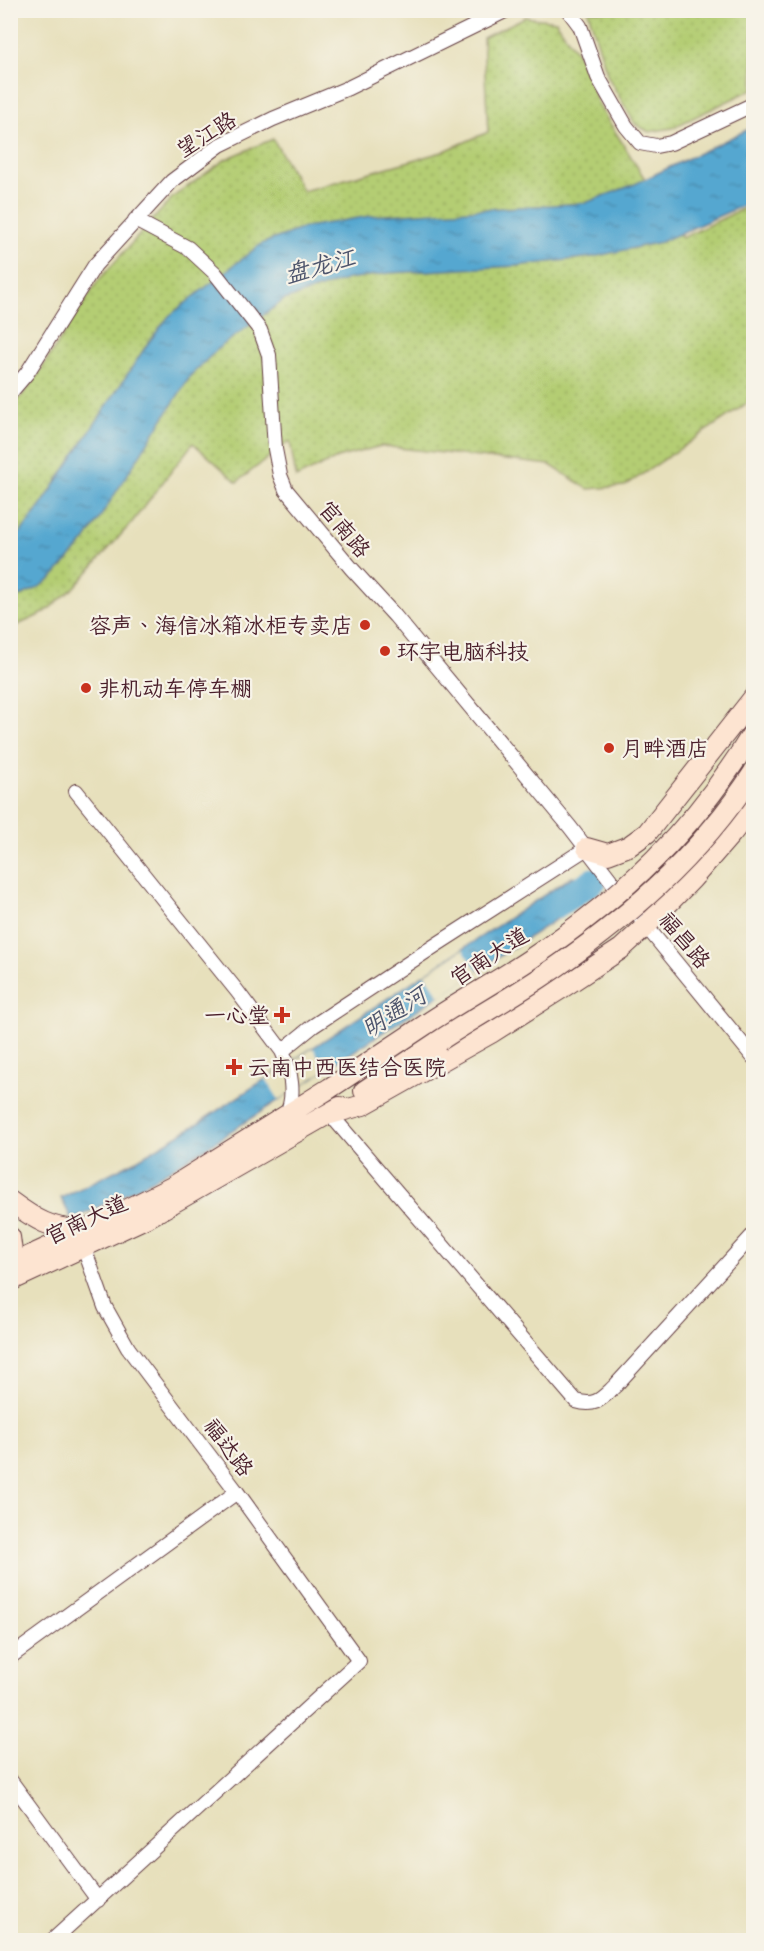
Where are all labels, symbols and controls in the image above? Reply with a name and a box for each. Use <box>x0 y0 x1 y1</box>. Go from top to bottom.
street label: 望江路 <box>171 105 241 163</box>
water label: 盘龙江 <box>281 242 359 289</box>
street label: 官南路 <box>313 495 376 563</box>
place label: 容声、海信冰箱冰柜专卖店 <box>89 612 353 639</box>
marker: 容声、海信冰箱冰柜专卖店 <box>358 618 372 632</box>
place label: 环宇电脑科技 <box>397 638 529 665</box>
marker: 环宇电脑科技 <box>378 644 392 658</box>
place label: 非机动车停车棚 <box>98 675 252 702</box>
marker: 非机动车停车棚 <box>79 681 93 695</box>
place label: 月畔酒店 <box>621 735 709 762</box>
marker: 月畔酒店 <box>602 741 616 755</box>
street label: 福昌路 <box>653 906 716 974</box>
street label: 官南大道 <box>445 921 534 992</box>
water label: 明通河 <box>356 978 435 1043</box>
place label: 一心堂 <box>204 1002 270 1029</box>
marker: 一心堂 <box>275 1008 289 1022</box>
place label: 云南中西医结合医院 <box>248 1054 446 1081</box>
marker: 云南中西医结合医院 <box>225 1058 243 1076</box>
street label: 官南大道 <box>41 1189 132 1250</box>
street label: 福达路 <box>198 1413 259 1482</box>

